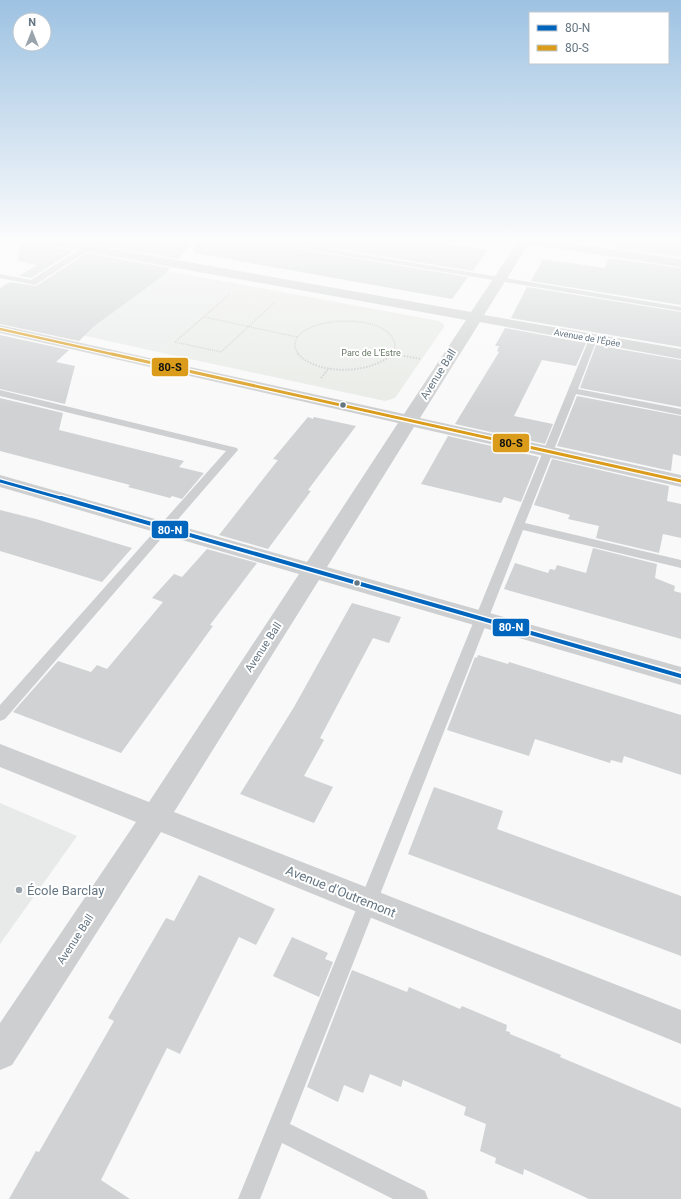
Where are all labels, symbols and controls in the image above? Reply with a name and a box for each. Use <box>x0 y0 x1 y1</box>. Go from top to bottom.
north arrow <box>12 12 52 52</box>
legend <box>529 12 669 64</box>
text: N <box>28 16 36 29</box>
text: 80-N <box>565 21 590 35</box>
text: 80-S <box>565 41 589 55</box>
street label: Avenue de l'Épée <box>553 326 621 349</box>
street label: Avenue Ball <box>418 347 459 402</box>
park label: Parc de L'Estre <box>341 348 401 358</box>
line badge: 80-S <box>151 357 189 377</box>
text: 80-S <box>158 361 182 374</box>
unlabelled marker <box>338 400 348 410</box>
line badge: 80-S <box>492 433 530 453</box>
text: 80-S <box>499 437 523 450</box>
line badge: 80-N <box>151 520 189 539</box>
text: 80-N <box>158 524 183 537</box>
unlabelled marker <box>352 578 362 588</box>
line badge: 80-N <box>492 618 530 637</box>
street label: Avenue Ball <box>242 620 284 675</box>
text: 80-N <box>499 621 524 634</box>
street label: Avenue d'Outremont <box>284 863 398 920</box>
place label: École Barclay <box>27 883 104 898</box>
marker: École Barclay <box>14 885 24 895</box>
street label: Avenue Ball <box>54 912 96 967</box>

